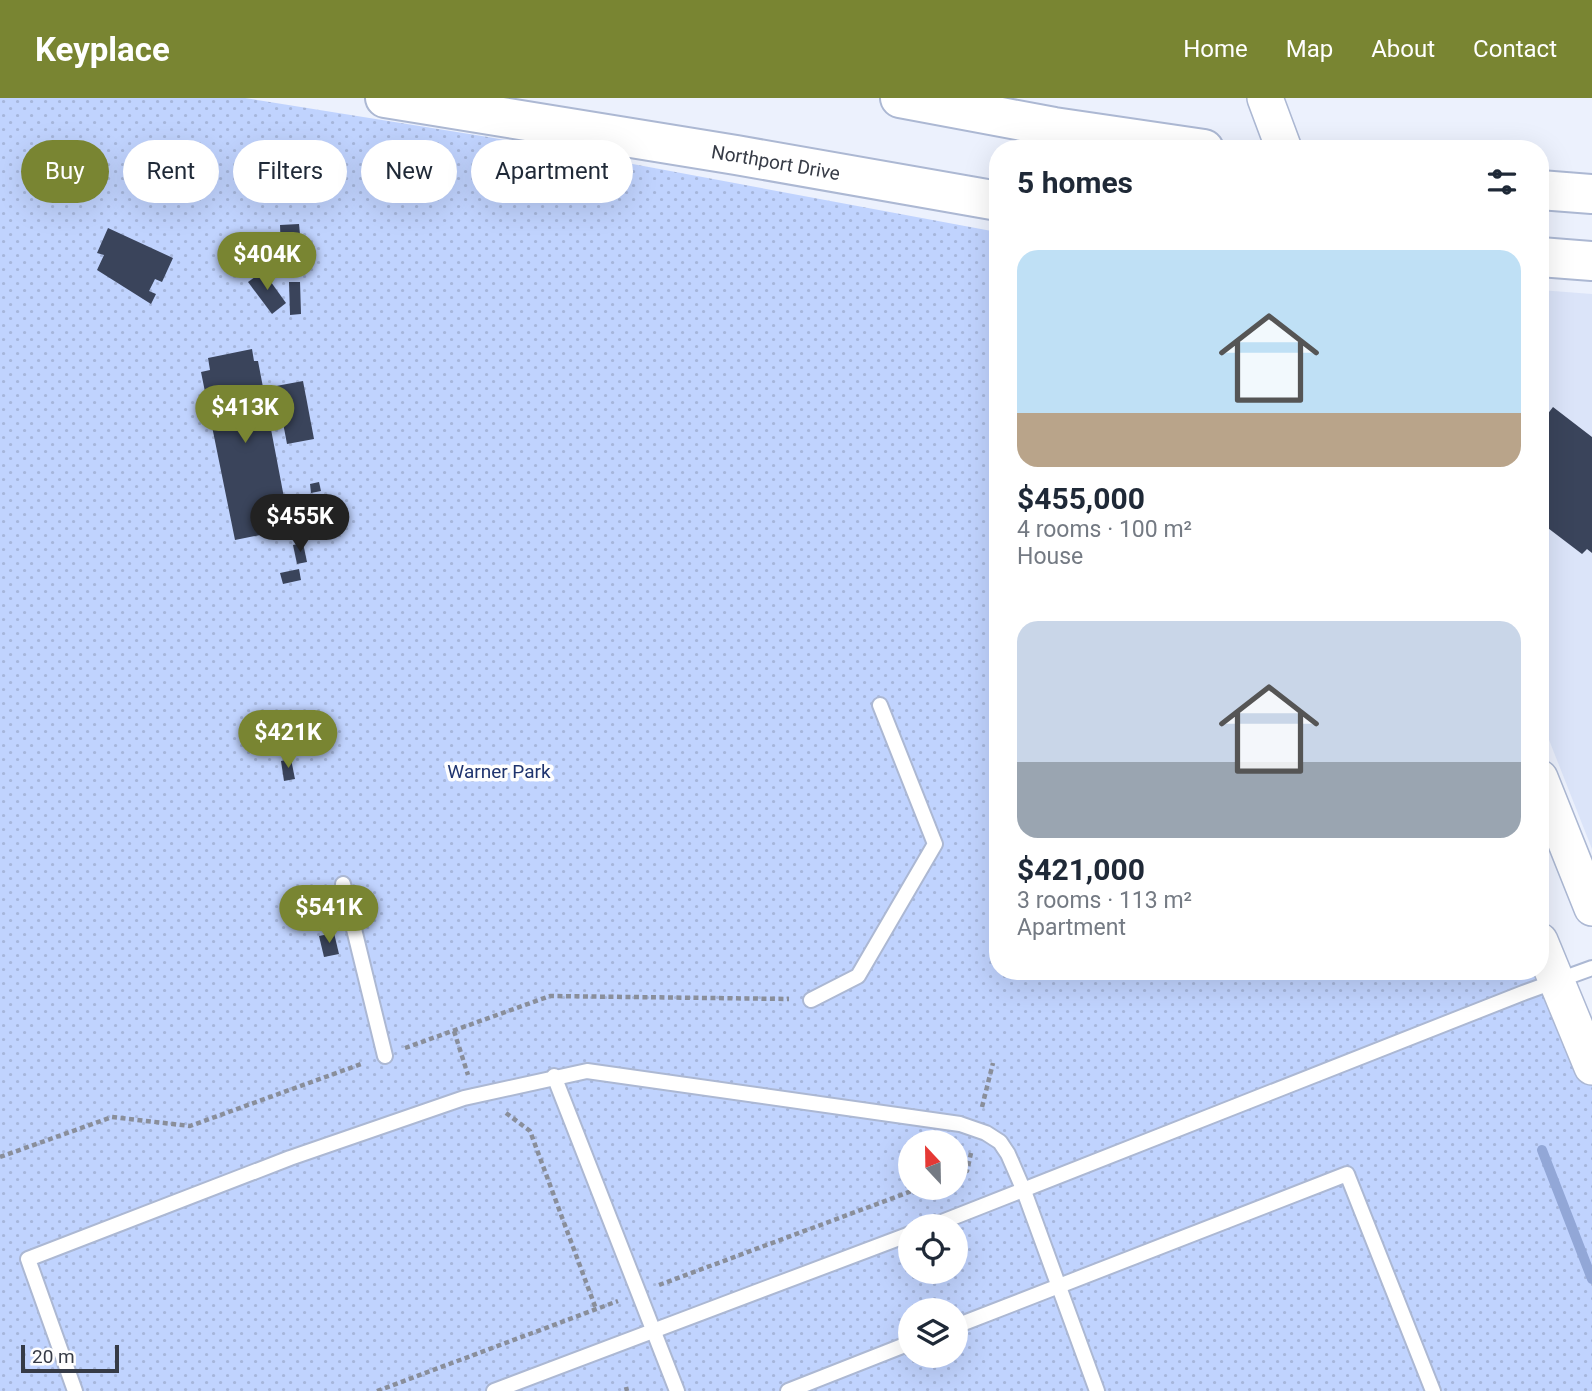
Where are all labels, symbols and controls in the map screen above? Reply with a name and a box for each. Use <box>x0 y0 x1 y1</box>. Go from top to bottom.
text: Keyplace <box>35 30 170 69</box>
text: Home <box>1183 35 1248 63</box>
text: Map <box>1286 35 1333 63</box>
text: About <box>1371 35 1435 63</box>
text: Contact <box>1473 35 1557 63</box>
chip: Buy <box>21 140 109 203</box>
chip: Rent <box>123 140 219 203</box>
chip: Filters <box>233 140 347 203</box>
chip: New <box>361 140 457 203</box>
chip: Apartment <box>471 140 633 203</box>
street label: Northport Drive <box>710 140 842 185</box>
icon: filters <box>1483 163 1521 201</box>
text: 5 homes <box>1017 165 1133 200</box>
pin: $404K <box>218 232 316 292</box>
text: $404K <box>233 241 301 268</box>
icon: home <box>1206 295 1332 421</box>
pin: $413K <box>196 386 294 445</box>
text: $413K <box>211 394 279 421</box>
text: $455,000 <box>1017 481 1145 516</box>
pin: $455K <box>251 494 349 554</box>
text: $455K <box>266 503 334 530</box>
text: 4 rooms · 100 m² <box>1017 516 1192 543</box>
text: House <box>1017 543 1083 570</box>
icon: home <box>1206 666 1332 792</box>
pin: $421K <box>239 710 337 770</box>
text: $421K <box>254 719 322 746</box>
park label: Warner Park <box>447 760 551 783</box>
text: $421,000 <box>1017 852 1145 887</box>
pin: $541K <box>280 886 378 945</box>
text: 3 rooms · 113 m² <box>1017 887 1192 914</box>
text: $541K <box>295 894 363 921</box>
text: Apartment <box>1017 914 1126 941</box>
north arrow <box>898 1130 968 1200</box>
map controls <box>898 1130 968 1368</box>
button: locate <box>898 1214 968 1284</box>
button: layers <box>898 1298 968 1368</box>
scale bar <box>21 1342 119 1374</box>
text: 20 m <box>32 1345 75 1368</box>

